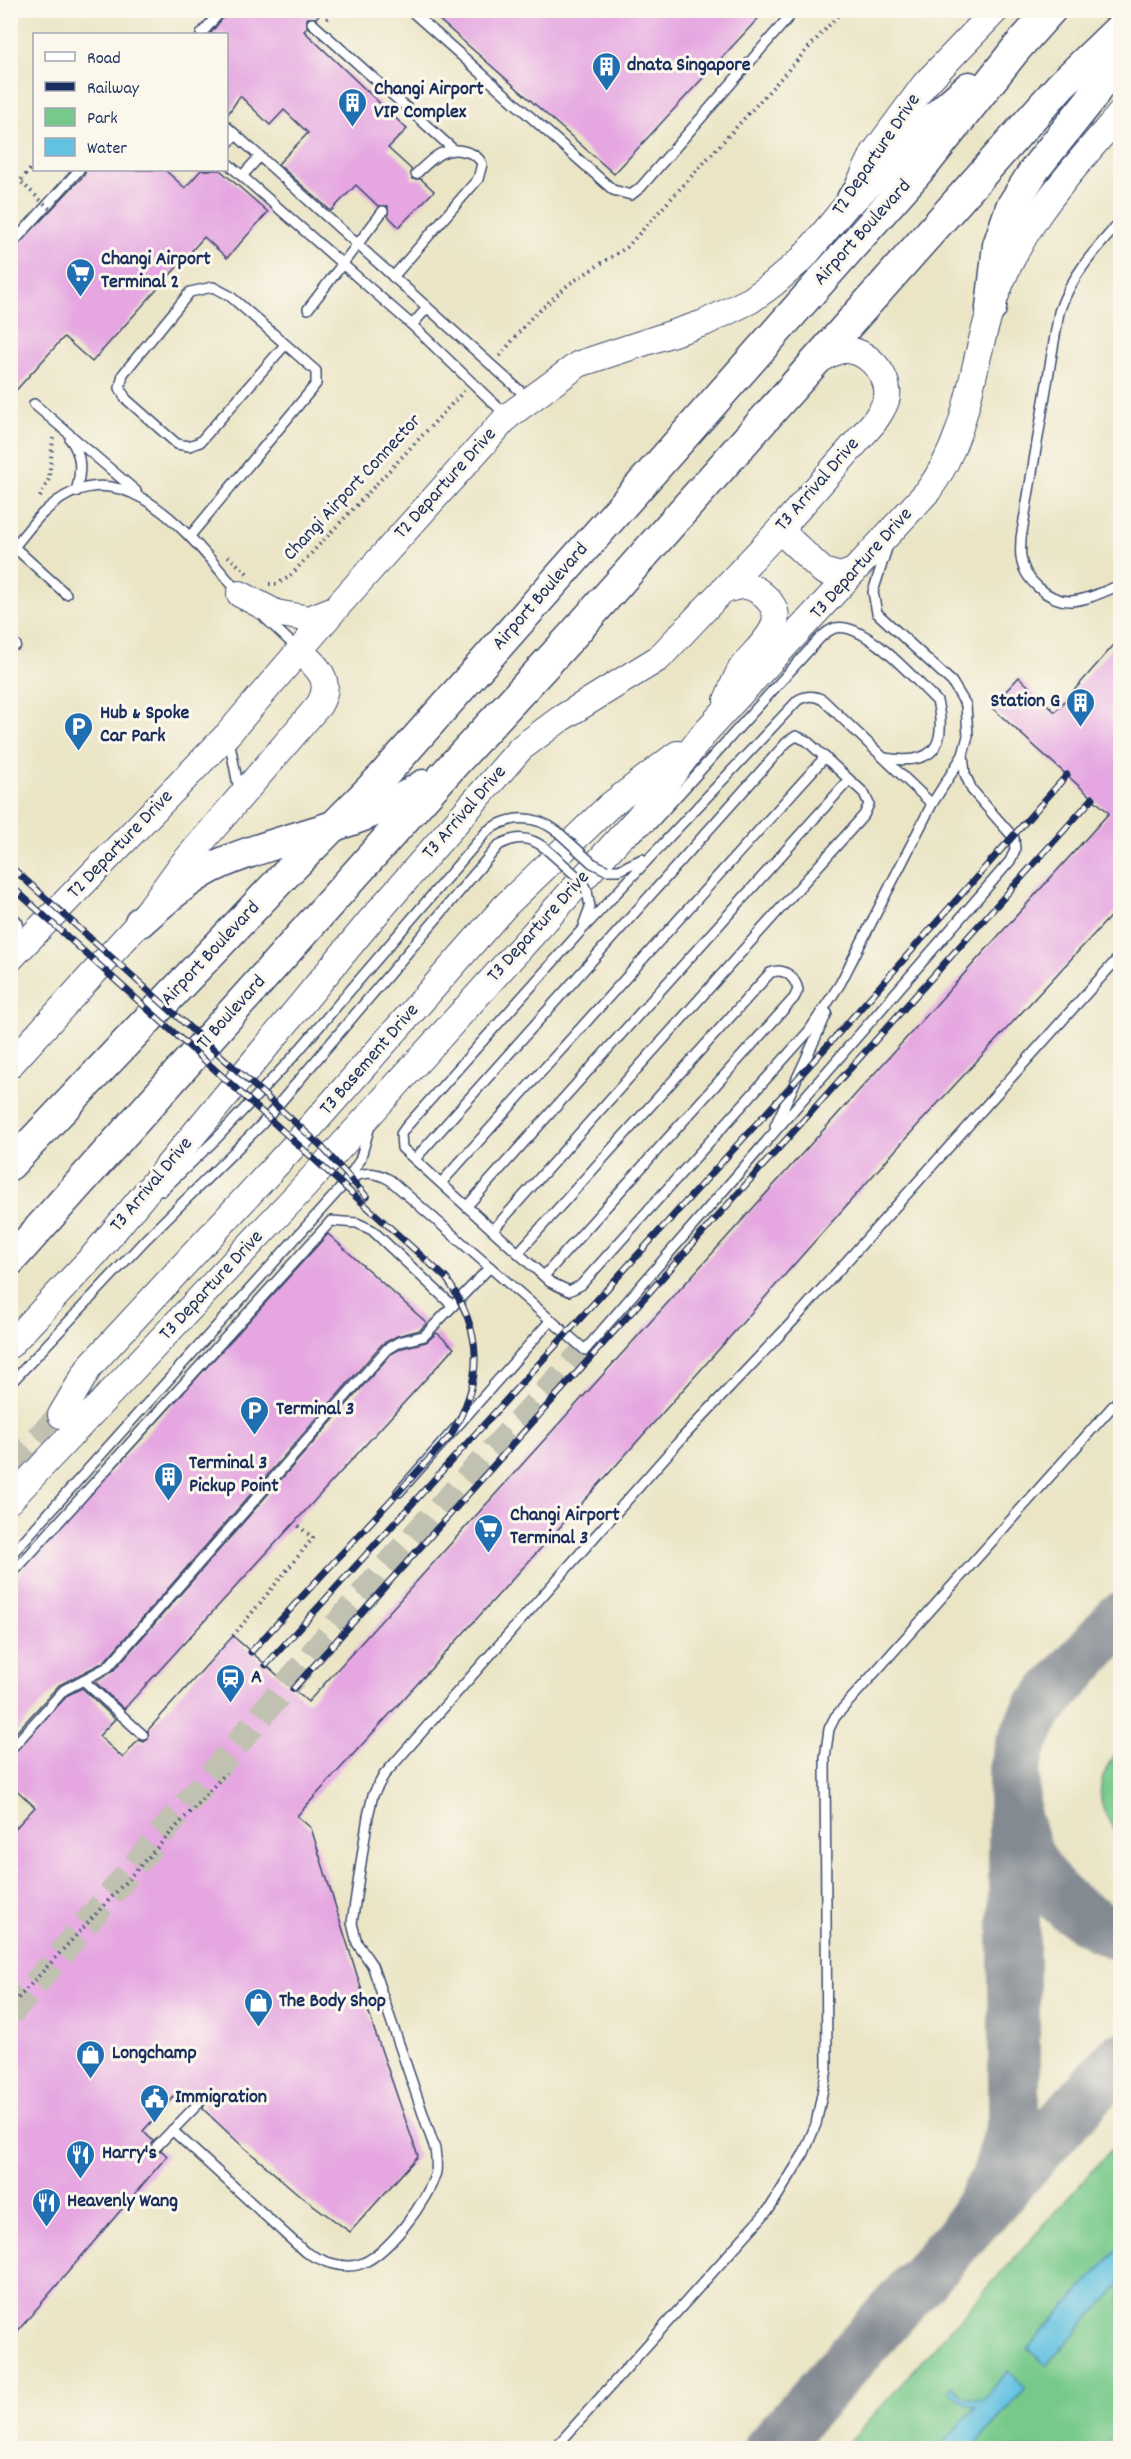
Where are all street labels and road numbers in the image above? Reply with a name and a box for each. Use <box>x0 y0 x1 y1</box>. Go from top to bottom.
street label: T2 Departure Drive <box>826 88 928 222</box>
street label: Airport Boulevard <box>808 174 918 292</box>
street label: Changi Airport Connector <box>277 408 429 568</box>
street label: T2 Departure Drive <box>388 422 504 546</box>
street label: T3 Arrival Drive <box>769 432 867 538</box>
street label: T3 Departure Drive <box>804 502 920 626</box>
street label: Airport Boulevard <box>486 537 596 657</box>
street label: T3 Arrival Drive <box>416 760 514 866</box>
street label: T2 Departure Drive <box>62 784 180 906</box>
street label: T3 Departure Drive <box>481 865 597 989</box>
street label: Airport Boulevard <box>155 895 267 1013</box>
street label: T1 Boulevard <box>191 969 273 1057</box>
street label: T3 Basement Drive <box>314 998 427 1122</box>
street label: T3 Arrival Drive <box>104 1131 200 1239</box>
street label: T3 Departure Drive <box>153 1224 271 1347</box>

